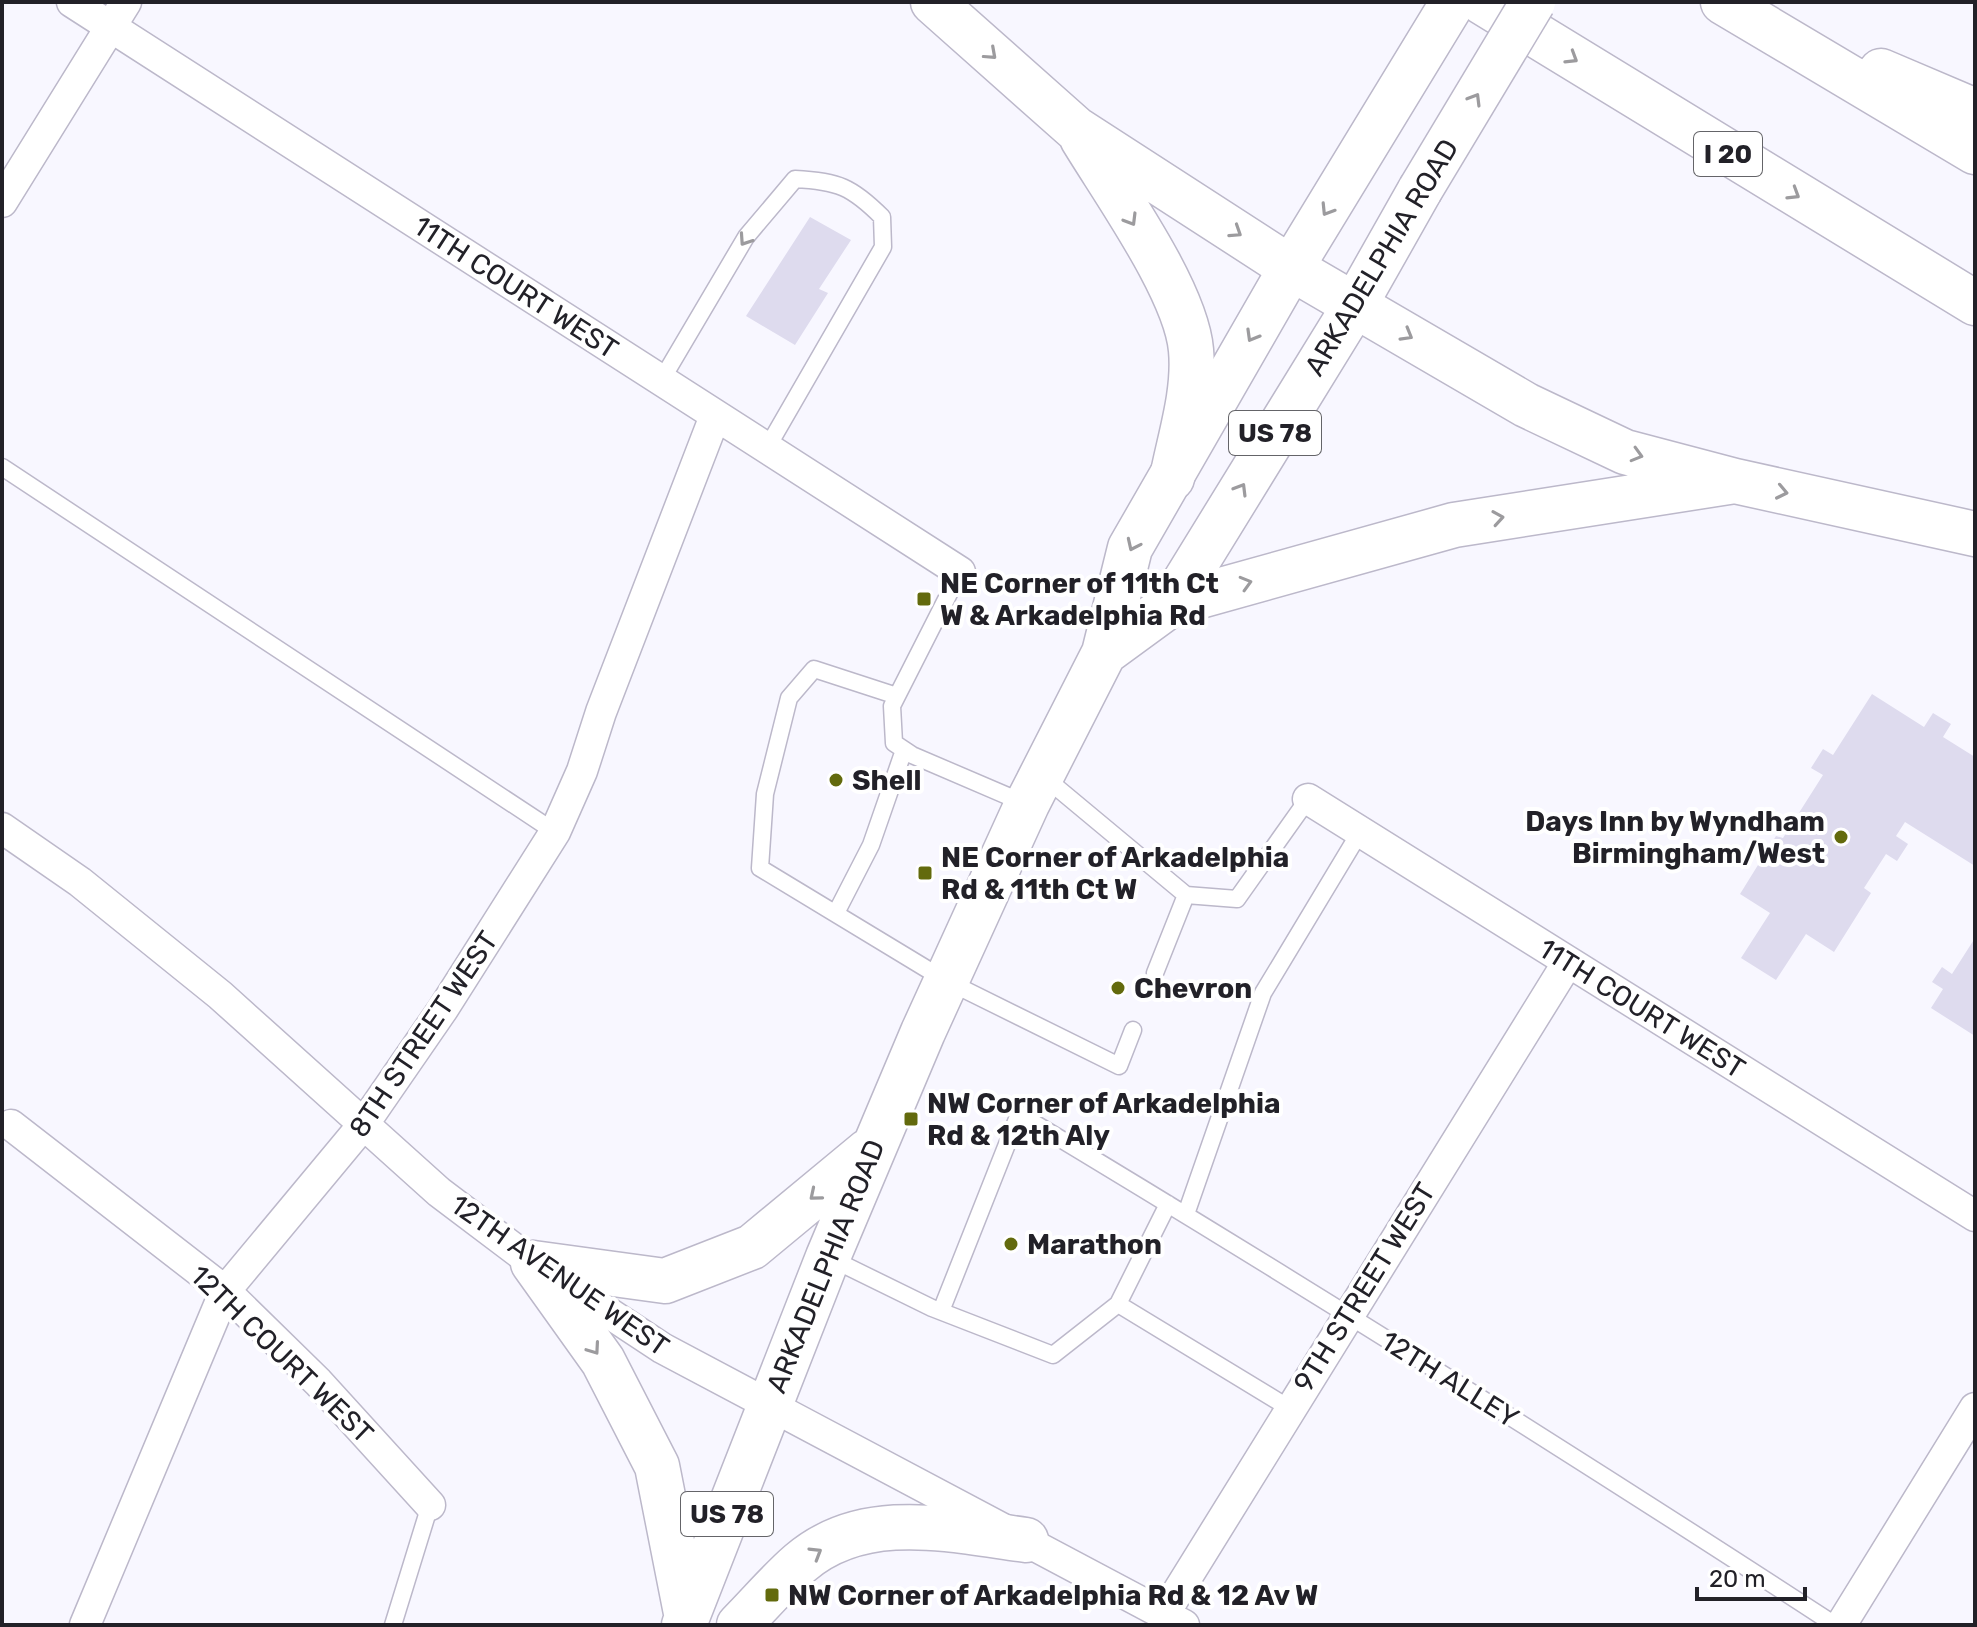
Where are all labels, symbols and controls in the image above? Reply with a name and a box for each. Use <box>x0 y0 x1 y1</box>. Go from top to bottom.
one-way arrow <box>982 44 997 58</box>
one-way arrow <box>1564 48 1578 63</box>
one-way arrow <box>1465 93 1480 108</box>
road number: I 20 <box>1694 132 1762 176</box>
street label: ARKADELPHIA ROAD <box>1298 133 1465 382</box>
one-way arrow <box>1785 185 1800 200</box>
one-way arrow <box>1321 201 1336 216</box>
street label: 11TH COURT WEST <box>407 209 624 366</box>
one-way arrow <box>1122 211 1137 226</box>
one-way arrow <box>1227 223 1242 238</box>
one-way arrow <box>740 231 755 245</box>
one-way arrow <box>1398 325 1413 341</box>
one-way arrow <box>1246 327 1262 342</box>
road number: US 78 <box>1229 411 1321 455</box>
one-way arrow <box>1630 445 1644 462</box>
one-way arrow <box>1232 483 1247 498</box>
one-way arrow <box>1774 483 1788 500</box>
one-way arrow <box>1491 510 1505 527</box>
one-way arrow <box>1127 537 1143 552</box>
place label: NE Corner of 11th Ct W & Arkadelphia Rd <box>940 567 1219 632</box>
one-way arrow <box>1239 576 1253 592</box>
marker: NE Corner of 11th Ct W & Arkadelphia Rd <box>915 590 933 608</box>
place label: Shell <box>852 764 921 797</box>
marker: Shell <box>827 771 845 789</box>
place label: Days Inn by Wyndham Birmingham/West <box>1525 805 1825 870</box>
marker: Days Inn by Wyndham Birmingham/West <box>1832 828 1850 846</box>
place label: NE Corner of Arkadelphia Rd & 11th Ct W <box>941 841 1289 906</box>
marker: NE Corner of Arkadelphia Rd & 11th Ct W <box>916 864 934 882</box>
street label: 8TH STREET WEST <box>342 925 505 1144</box>
street label: 11TH COURT WEST <box>1532 932 1751 1085</box>
place label: Chevron <box>1134 972 1252 1005</box>
marker: Chevron <box>1109 979 1127 997</box>
place label: NW Corner of Arkadelphia Rd & 12th Aly <box>927 1087 1281 1152</box>
marker: NW Corner of Arkadelphia Rd & 12th Aly <box>902 1110 920 1128</box>
street label: ARKADELPHIA ROAD <box>760 1135 891 1398</box>
street label: 9TH STREET WEST <box>1287 1177 1442 1398</box>
one-way arrow <box>809 1185 824 1200</box>
street label: 12TH AVENUE WEST <box>444 1188 675 1363</box>
place label: Marathon <box>1027 1228 1162 1261</box>
marker: Marathon <box>1002 1235 1020 1253</box>
street label: 12TH COURT WEST <box>183 1259 380 1450</box>
street label: 12TH ALLEY <box>1375 1324 1525 1435</box>
one-way arrow <box>585 1340 599 1355</box>
road number: US 78 <box>681 1492 773 1536</box>
one-way arrow <box>807 1547 822 1563</box>
scale bar <box>1697 1551 1805 1601</box>
text: 20 m <box>1709 1565 1766 1593</box>
place label: NW Corner of Arkadelphia Rd & 12 Av W <box>788 1579 1318 1612</box>
marker: NW Corner of Arkadelphia Rd & 12 Av W <box>763 1586 781 1604</box>

